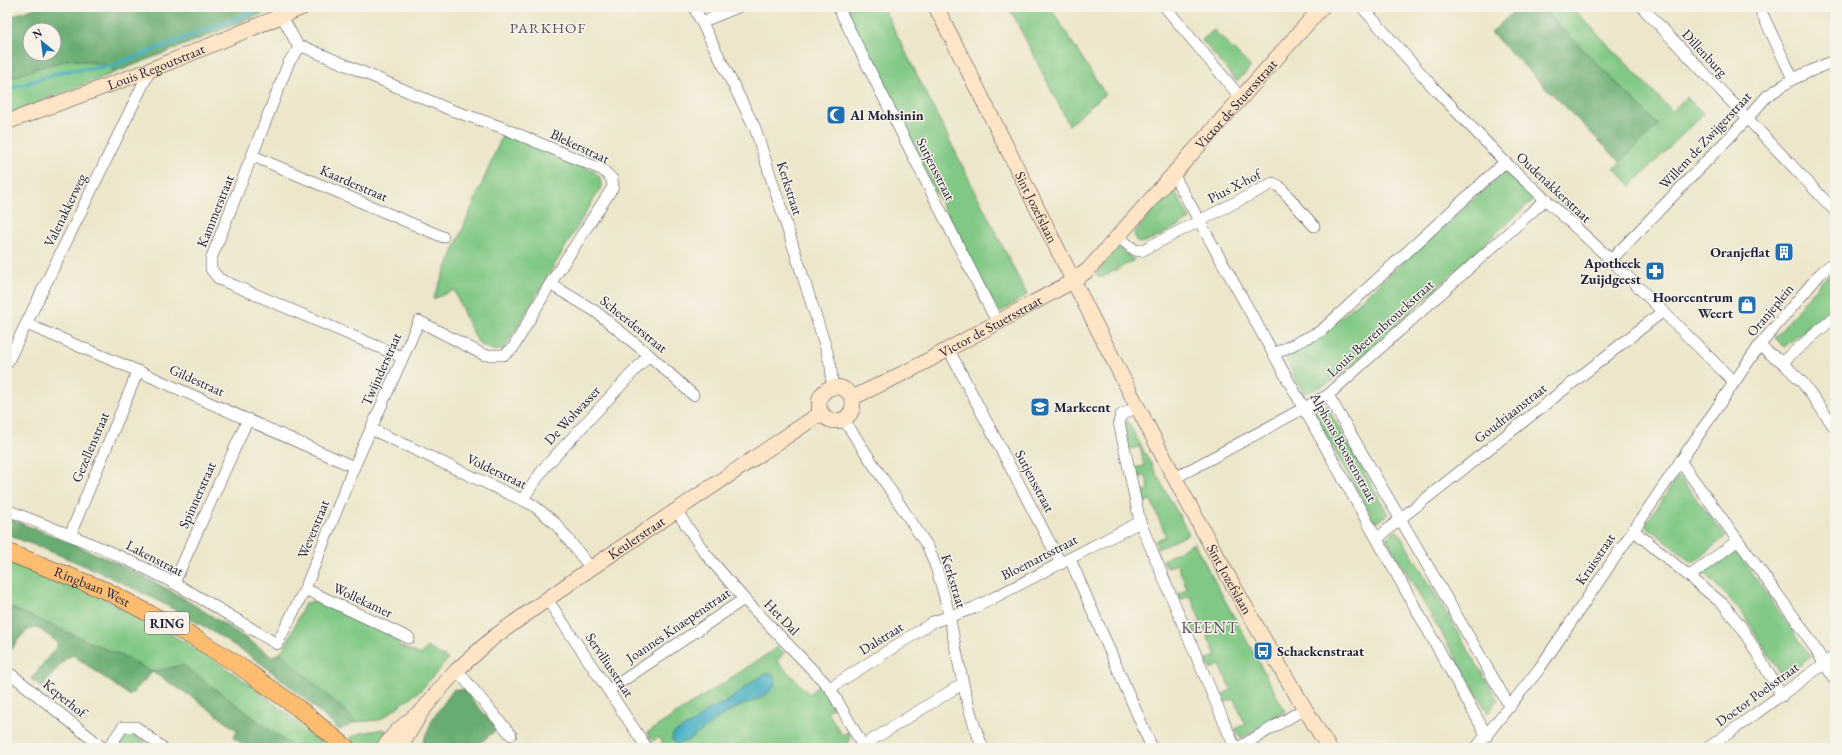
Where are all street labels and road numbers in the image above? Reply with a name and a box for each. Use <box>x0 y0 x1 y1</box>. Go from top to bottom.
street label: Dillenburg <box>1678 25 1732 81</box>
street label: Louis Regoutstraat <box>105 39 208 94</box>
street label: Victor de Stuersstraat <box>1191 55 1281 153</box>
street label: Willem de Zwijgerstraat <box>1655 87 1755 193</box>
street label: Blekerstraat <box>548 125 613 168</box>
street label: Sutjensstraat <box>913 135 960 204</box>
street label: Oudenakkerstraat <box>1513 148 1596 227</box>
street label: Kerkstraat <box>773 159 807 218</box>
street label: Kaarderstraat <box>317 161 391 206</box>
street label: Pius X-hof <box>1204 164 1265 207</box>
street label: Sint Jozefslaan <box>1011 168 1062 247</box>
street label: Valenakkerweg <box>39 170 91 250</box>
street label: Kammerstraat <box>192 172 238 250</box>
street label: Louis Beerenbrouckstraat <box>1323 275 1438 381</box>
street label: Oranjeplein <box>1743 279 1798 340</box>
street label: Victor de Stuersstraat <box>936 290 1046 362</box>
street label: Scheerderstraat <box>597 291 672 357</box>
street label: Twijnderstraat <box>357 329 405 408</box>
street label: Gildestraat <box>167 360 228 400</box>
street label: Goudriaanstraat <box>1470 379 1550 447</box>
street label: De Wolwasser <box>540 381 604 448</box>
street label: Alphons Boostenstraat <box>1306 388 1382 505</box>
street label: Gezellenstraat <box>67 408 113 485</box>
street label: Sutjensstraat <box>1011 447 1059 516</box>
street label: Volderstraat <box>464 449 531 493</box>
street label: Spinnerstraat <box>174 458 220 531</box>
street label: Weverstraat <box>293 496 333 561</box>
street label: Keulerstraat <box>604 512 669 563</box>
street label: Kruisstraat <box>1571 529 1619 588</box>
street label: Bloemartsstraat <box>998 530 1081 584</box>
street label: Lakenstraat <box>123 536 187 580</box>
street label: Sint Jozefslaan <box>1203 541 1257 618</box>
street label: Kerkstraat <box>937 552 971 611</box>
street label: Ringbaan West <box>52 562 134 611</box>
street label: Wollekamer <box>330 578 396 622</box>
street label: Joannes Knaepenstraat <box>622 583 734 667</box>
street label: Het Dal <box>760 595 804 639</box>
road number: RING <box>145 612 189 634</box>
street label: Dalstraat <box>856 617 907 659</box>
street label: Serviliusstraat <box>582 629 639 701</box>
street label: Doctor Poelsstraat <box>1712 657 1803 730</box>
street label: Keperhof <box>40 675 92 722</box>

